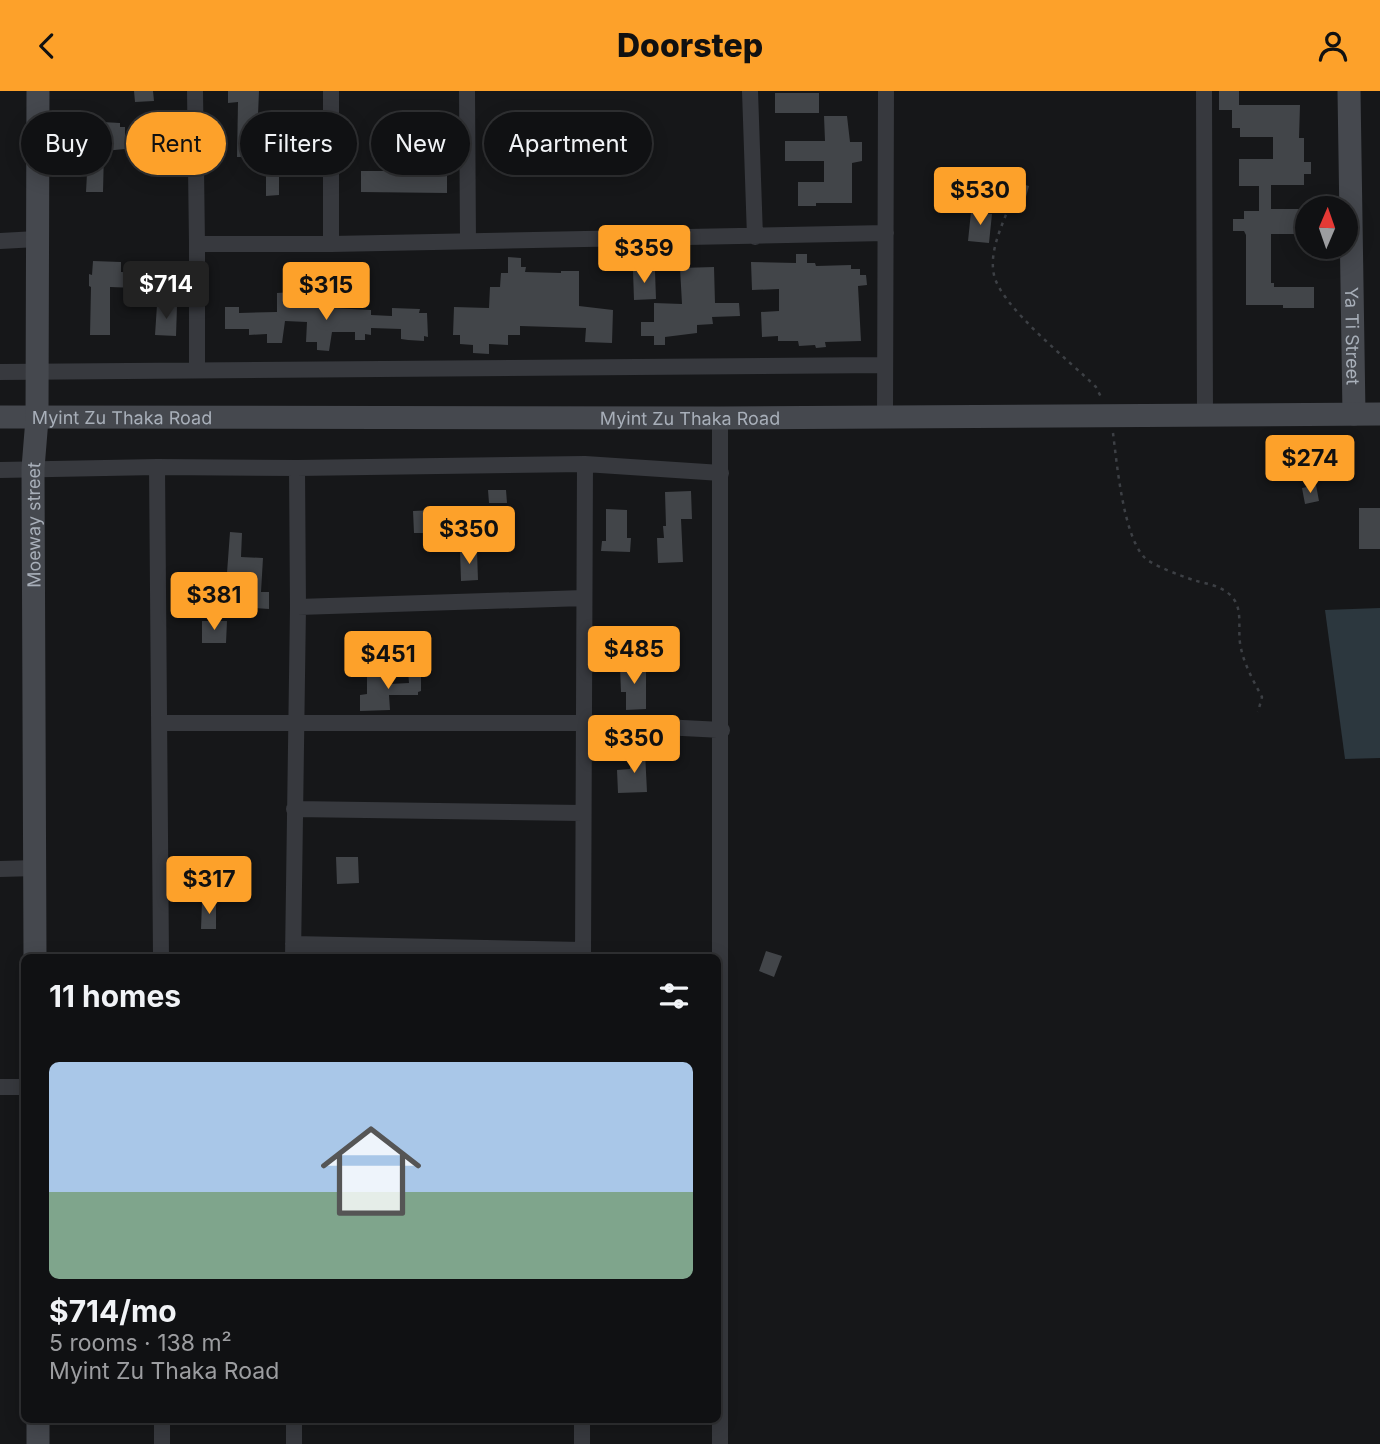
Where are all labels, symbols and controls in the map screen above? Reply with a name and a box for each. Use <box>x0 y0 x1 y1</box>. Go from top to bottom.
text: Doorstep <box>617 26 763 65</box>
icon: back <box>28 27 66 65</box>
icon: person <box>1314 27 1352 65</box>
chip: Buy <box>21 112 112 175</box>
chip: Rent <box>126 112 226 175</box>
chip: Filters <box>240 112 357 175</box>
chip: New <box>371 112 470 175</box>
chip: Apartment <box>484 112 652 175</box>
pin: $530 <box>939 167 1021 227</box>
text: $530 <box>950 176 1010 204</box>
north arrow <box>1295 196 1358 259</box>
map controls <box>1295 196 1358 259</box>
pin: $359 <box>603 225 685 285</box>
text: $359 <box>614 234 674 262</box>
pin: $714 <box>125 261 207 321</box>
pin: $315 <box>285 263 367 322</box>
text: $714 <box>139 270 193 298</box>
text: $315 <box>299 271 353 299</box>
street label: Ya Ti Street <box>1342 287 1364 385</box>
street label: Myint Zu Thaka Road <box>32 407 212 428</box>
street label: Myint Zu Thaka Road <box>600 407 780 429</box>
pin: $274 <box>1269 435 1351 495</box>
text: $274 <box>1281 444 1339 472</box>
street label: Moeway street <box>23 461 44 588</box>
pin: $350 <box>428 507 510 566</box>
text: $350 <box>439 515 499 543</box>
pin: $381 <box>173 573 255 632</box>
text: $381 <box>187 581 241 609</box>
pin: $485 <box>593 627 675 686</box>
pin: $451 <box>347 631 429 691</box>
text: $485 <box>604 635 664 663</box>
text: $451 <box>360 640 416 668</box>
pin: $350 <box>593 715 675 775</box>
text: $350 <box>604 724 664 752</box>
pin: $317 <box>168 857 250 916</box>
text: $317 <box>182 865 236 893</box>
icon: filters <box>655 977 693 1015</box>
text: 11 homes <box>49 978 181 1014</box>
icon: home <box>308 1108 434 1234</box>
text: $714/mo <box>49 1293 177 1329</box>
text: 5 rooms · 138 m² <box>49 1329 232 1357</box>
text: Myint Zu Thaka Road <box>49 1357 279 1385</box>

